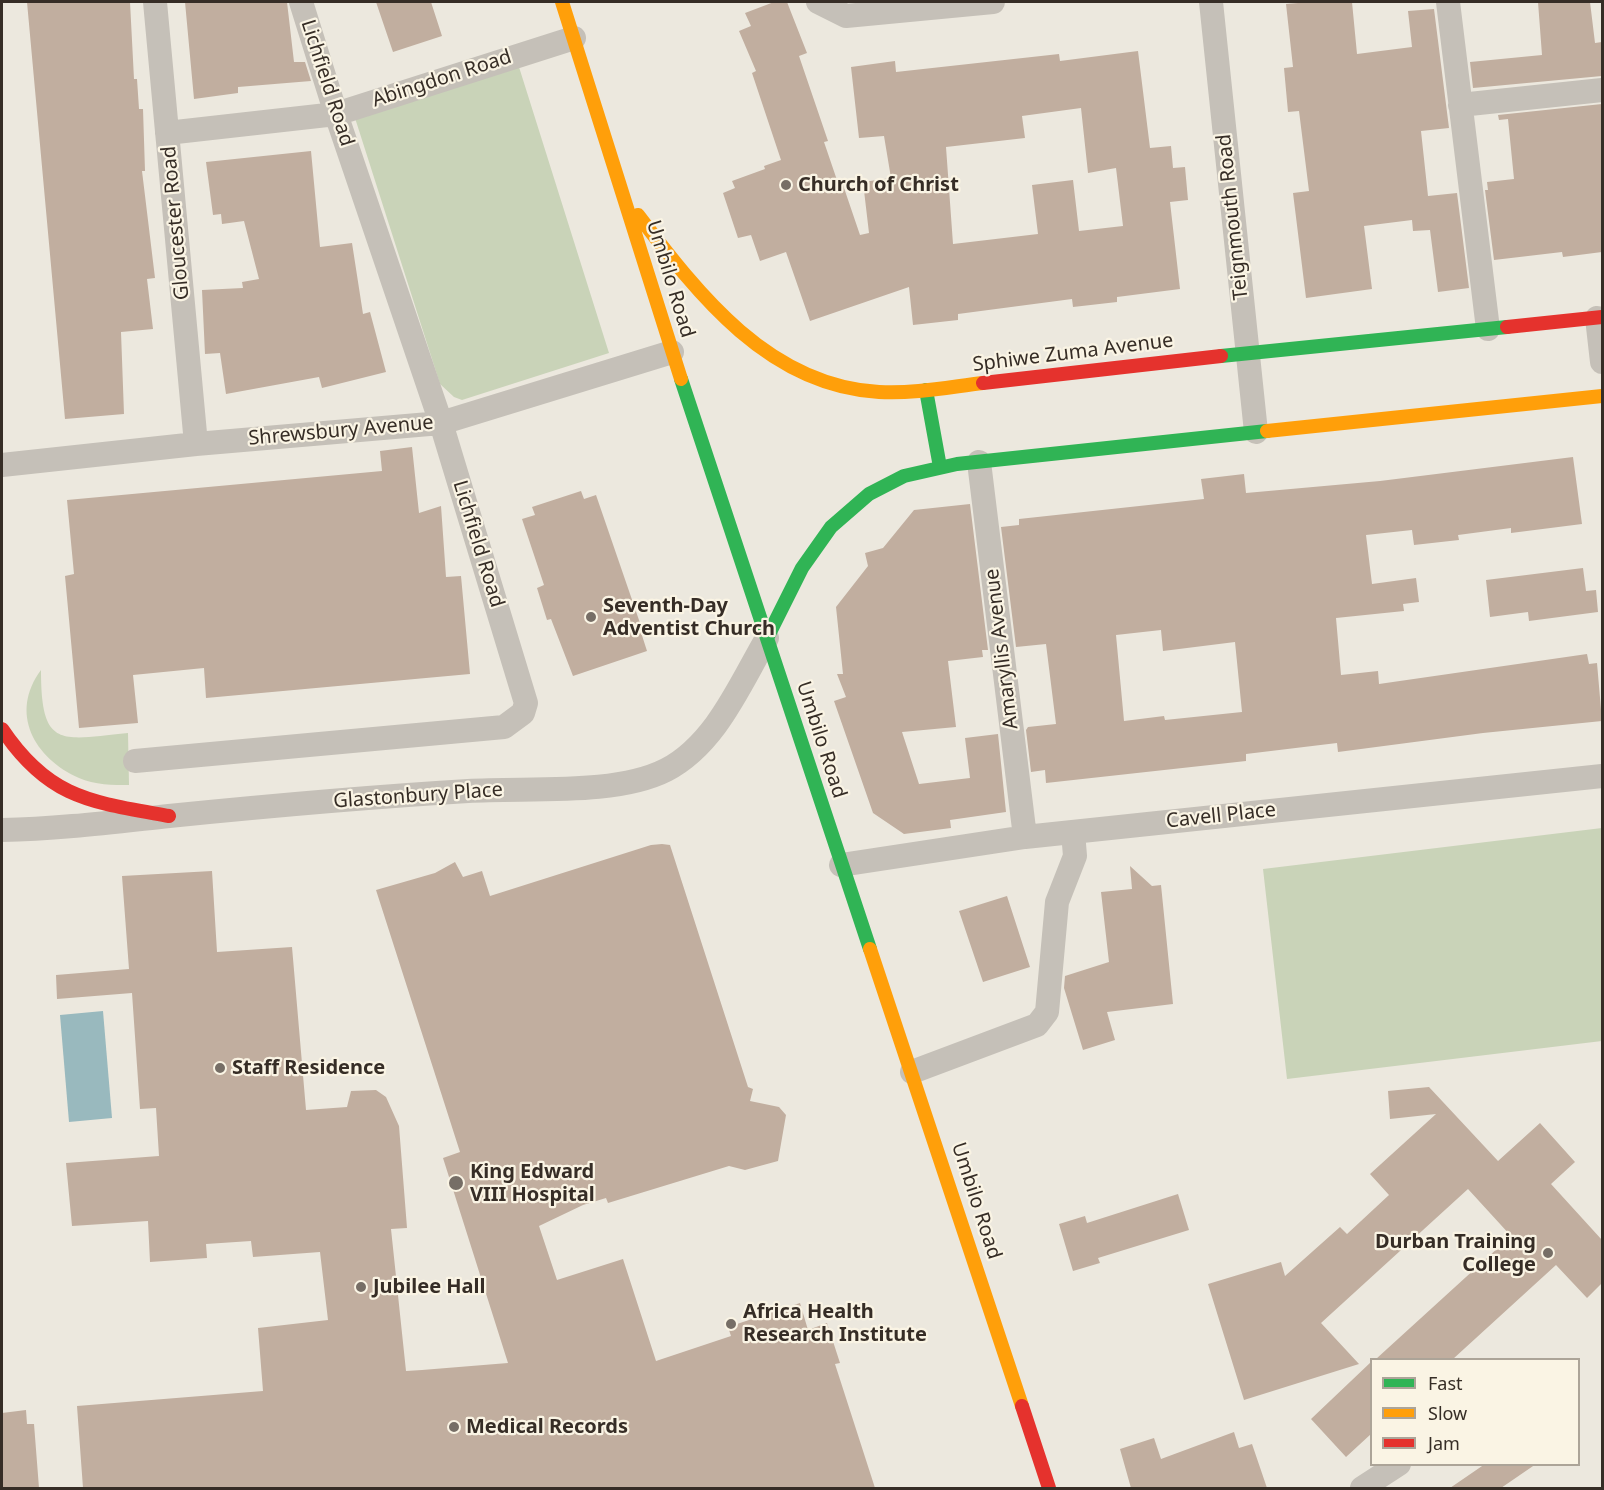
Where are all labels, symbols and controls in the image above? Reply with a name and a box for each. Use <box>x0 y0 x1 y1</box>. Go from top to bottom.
street label: Lichfield Road <box>295 17 359 149</box>
street label: Abingdon Road <box>369 45 515 113</box>
street label: Teignmouth Road <box>1212 133 1254 301</box>
street label: Gloucester Road <box>157 145 195 301</box>
place label: Church of Christ <box>798 173 959 197</box>
marker: Church of Christ <box>779 178 793 192</box>
street label: Umbilo Road <box>641 217 699 341</box>
street label: Sphiwe Zuma Avenue <box>971 329 1175 377</box>
street label: Shrewsbury Avenue <box>247 411 435 451</box>
street label: Lichfield Road <box>447 478 509 610</box>
street label: Amaryllis Avenue <box>980 567 1024 731</box>
place label: Seventh-Day Adventist Church <box>603 594 775 641</box>
marker: Seventh-Day Adventist Church <box>584 610 598 624</box>
street label: Umbilo Road <box>791 679 851 801</box>
street label: Glastonbury Place <box>332 778 504 814</box>
street label: Cavell Place <box>1165 798 1277 834</box>
place label: Staff Residence <box>232 1056 385 1080</box>
marker: Staff Residence <box>213 1061 227 1075</box>
street label: Umbilo Road <box>946 1140 1006 1262</box>
place label: King Edward VIII Hospital <box>470 1160 595 1207</box>
marker: King Edward VIII Hospital <box>447 1174 465 1192</box>
place label: Durban Training College <box>1375 1230 1536 1277</box>
marker: Durban Training College <box>1541 1246 1555 1260</box>
place label: Jubilee Hall <box>373 1275 485 1299</box>
marker: Jubilee Hall <box>354 1280 368 1294</box>
place label: Africa Health Research Institute <box>743 1300 927 1347</box>
marker: Africa Health Research Institute <box>724 1317 738 1331</box>
legend <box>1370 1358 1580 1466</box>
text: Fast <box>1428 1371 1463 1395</box>
text: Slow <box>1428 1401 1467 1425</box>
place label: Medical Records <box>466 1415 628 1439</box>
marker: Medical Records <box>447 1420 461 1434</box>
text: Jam <box>1428 1431 1460 1455</box>

